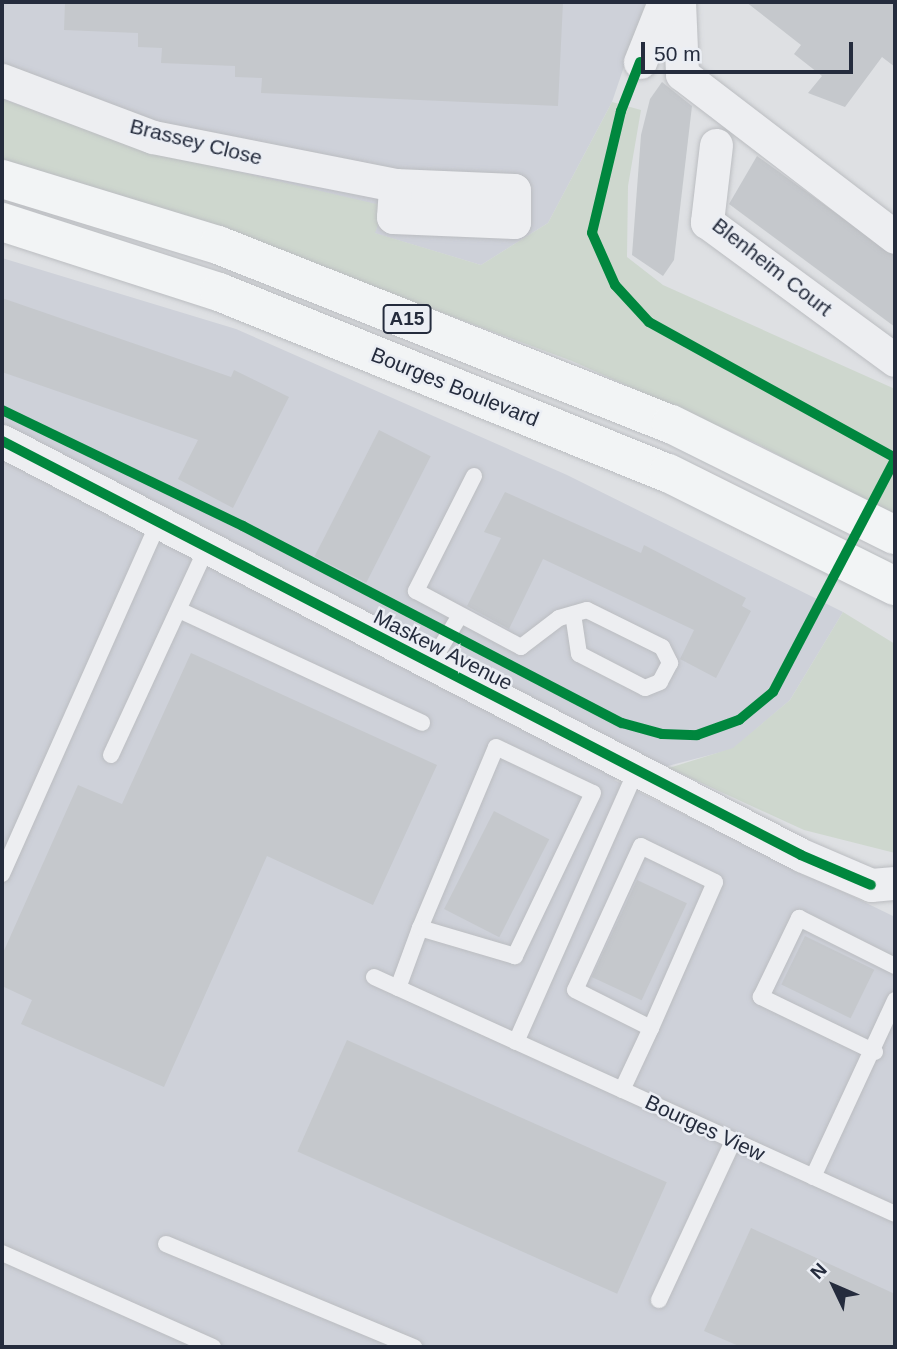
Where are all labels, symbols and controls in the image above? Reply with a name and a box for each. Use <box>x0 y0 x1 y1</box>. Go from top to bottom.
scale bar <box>645 28 857 72</box>
text: 50 m <box>654 42 701 65</box>
street label: Brassey Close <box>127 113 265 171</box>
street label: Blenheim Court <box>707 213 837 321</box>
road number: A15 <box>382 304 432 334</box>
street label: Bourges Boulevard <box>367 342 543 432</box>
street label: Maskew Avenue <box>369 604 517 696</box>
street label: Bourges View <box>641 1089 769 1167</box>
north arrow <box>799 1251 869 1321</box>
text: N <box>806 1259 831 1283</box>

